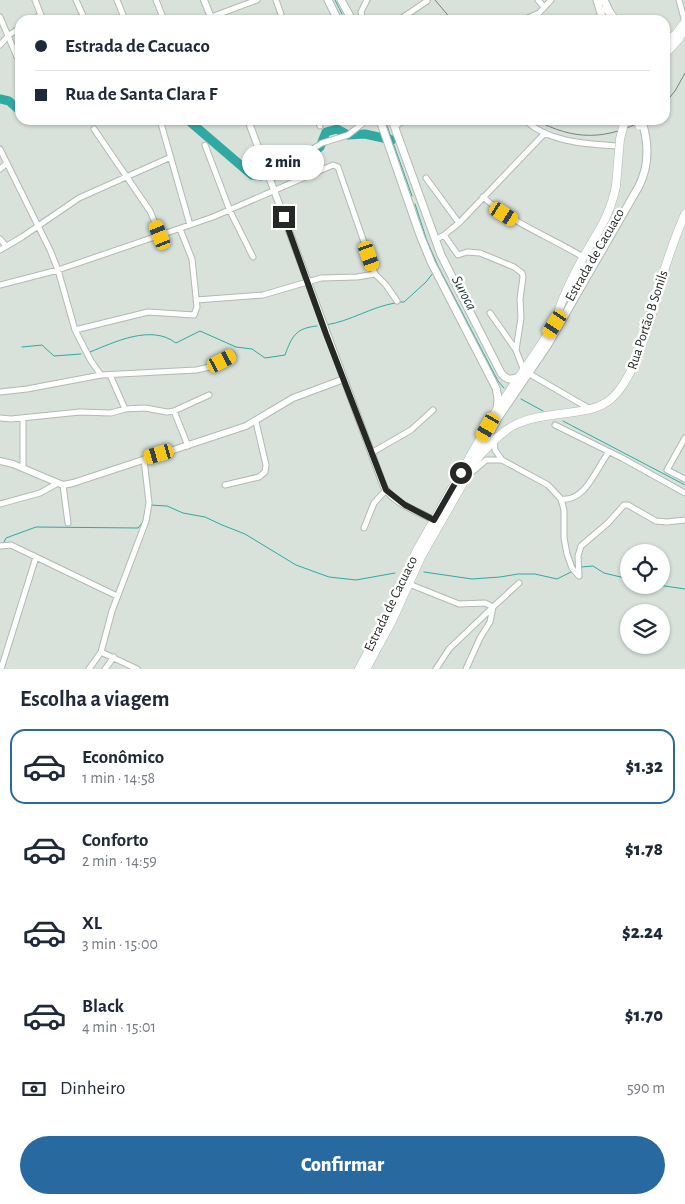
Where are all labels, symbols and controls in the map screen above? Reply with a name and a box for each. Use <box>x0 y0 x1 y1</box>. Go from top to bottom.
text: Estrada de Cacuaco <box>65 37 210 56</box>
text: Rua de Santa Clara F <box>65 85 217 104</box>
callout: 2 min <box>243 144 325 180</box>
text: 2 min <box>265 154 301 170</box>
car <box>487 200 520 228</box>
route end <box>273 206 295 228</box>
street label: Estrada de Cacuaco <box>563 206 627 304</box>
car <box>147 218 172 252</box>
car <box>357 239 380 273</box>
street label: Rua Portão B Sonils <box>625 269 671 371</box>
water label: Suroca <box>449 273 479 313</box>
car <box>540 307 569 341</box>
car <box>205 348 238 374</box>
car <box>474 410 501 444</box>
car <box>142 443 175 465</box>
route start <box>450 462 472 484</box>
map controls <box>620 544 670 654</box>
button: locate <box>620 544 670 594</box>
street label: Estrada de Cacuaco <box>362 554 420 654</box>
button: layers <box>620 604 670 654</box>
text: Escolha a viagem <box>20 688 169 710</box>
icon: car <box>22 744 67 789</box>
text: Econômico <box>82 748 164 767</box>
text: $1.32 <box>626 757 663 776</box>
text: 1 min · 14:58 <box>82 770 155 786</box>
icon: car <box>22 827 67 872</box>
text: Conforto <box>82 831 148 850</box>
text: $1.78 <box>625 840 663 859</box>
text: 2 min · 14:59 <box>82 853 157 869</box>
icon: car <box>22 910 67 955</box>
text: XL <box>82 914 102 933</box>
text: $2.24 <box>622 923 663 942</box>
text: 3 min · 15:00 <box>82 936 158 952</box>
icon: car <box>22 993 67 1038</box>
text: Black <box>82 997 124 1016</box>
text: $1.70 <box>625 1006 663 1025</box>
text: 4 min · 15:01 <box>82 1019 156 1035</box>
icon: cash <box>20 1075 48 1103</box>
text: Dinheiro <box>60 1079 125 1098</box>
text: 590 m <box>627 1080 665 1096</box>
button: Confirmar <box>20 1136 665 1194</box>

